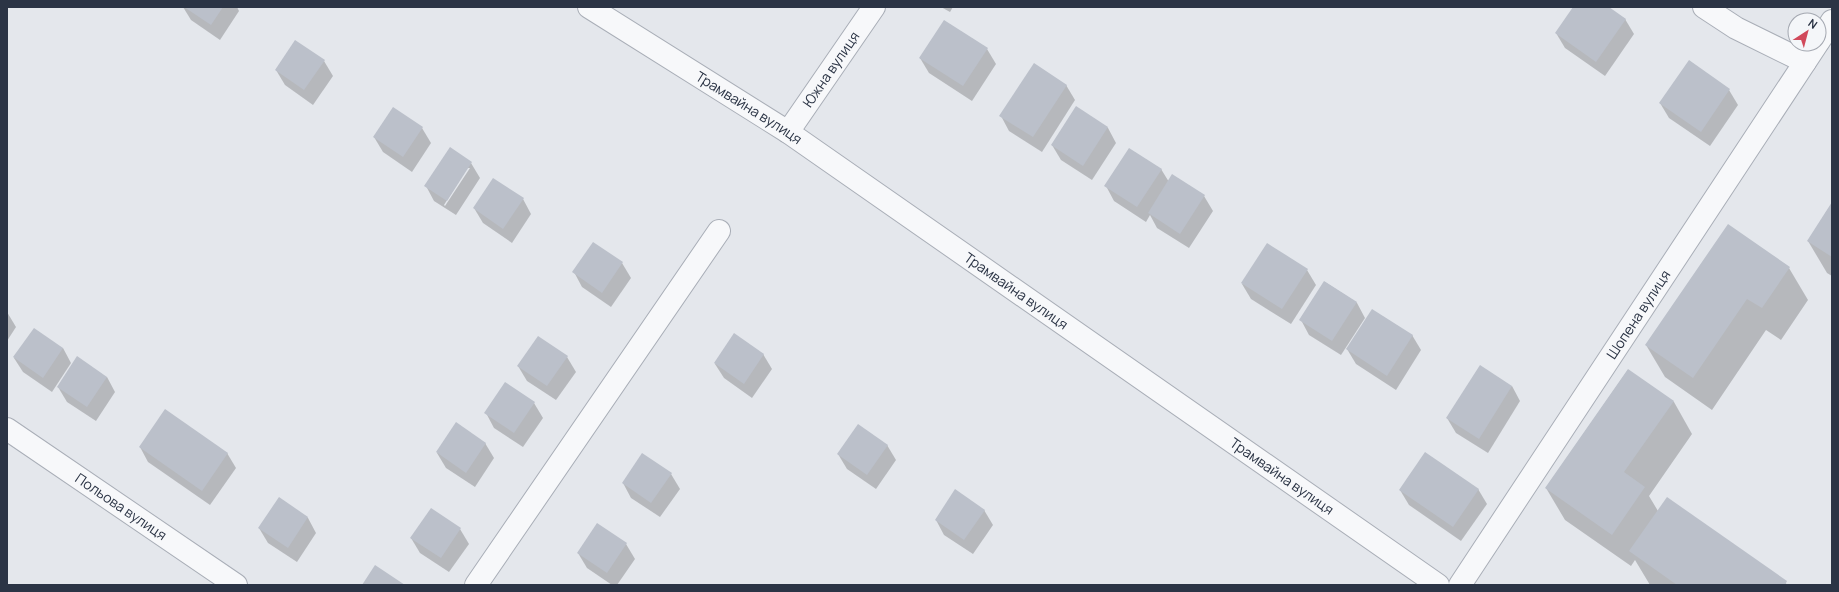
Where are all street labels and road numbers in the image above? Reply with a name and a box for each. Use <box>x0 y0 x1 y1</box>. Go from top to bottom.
street label: Южна вулиця <box>798 27 864 111</box>
street label: Трамвайна вулиця <box>692 66 806 148</box>
street label: Трамвайна вулиця <box>961 248 1072 333</box>
street label: Шопена вулиця <box>1602 266 1674 363</box>
street label: Трамвайна вулиця <box>1226 433 1338 519</box>
street label: Польова вулиця <box>72 468 171 544</box>

